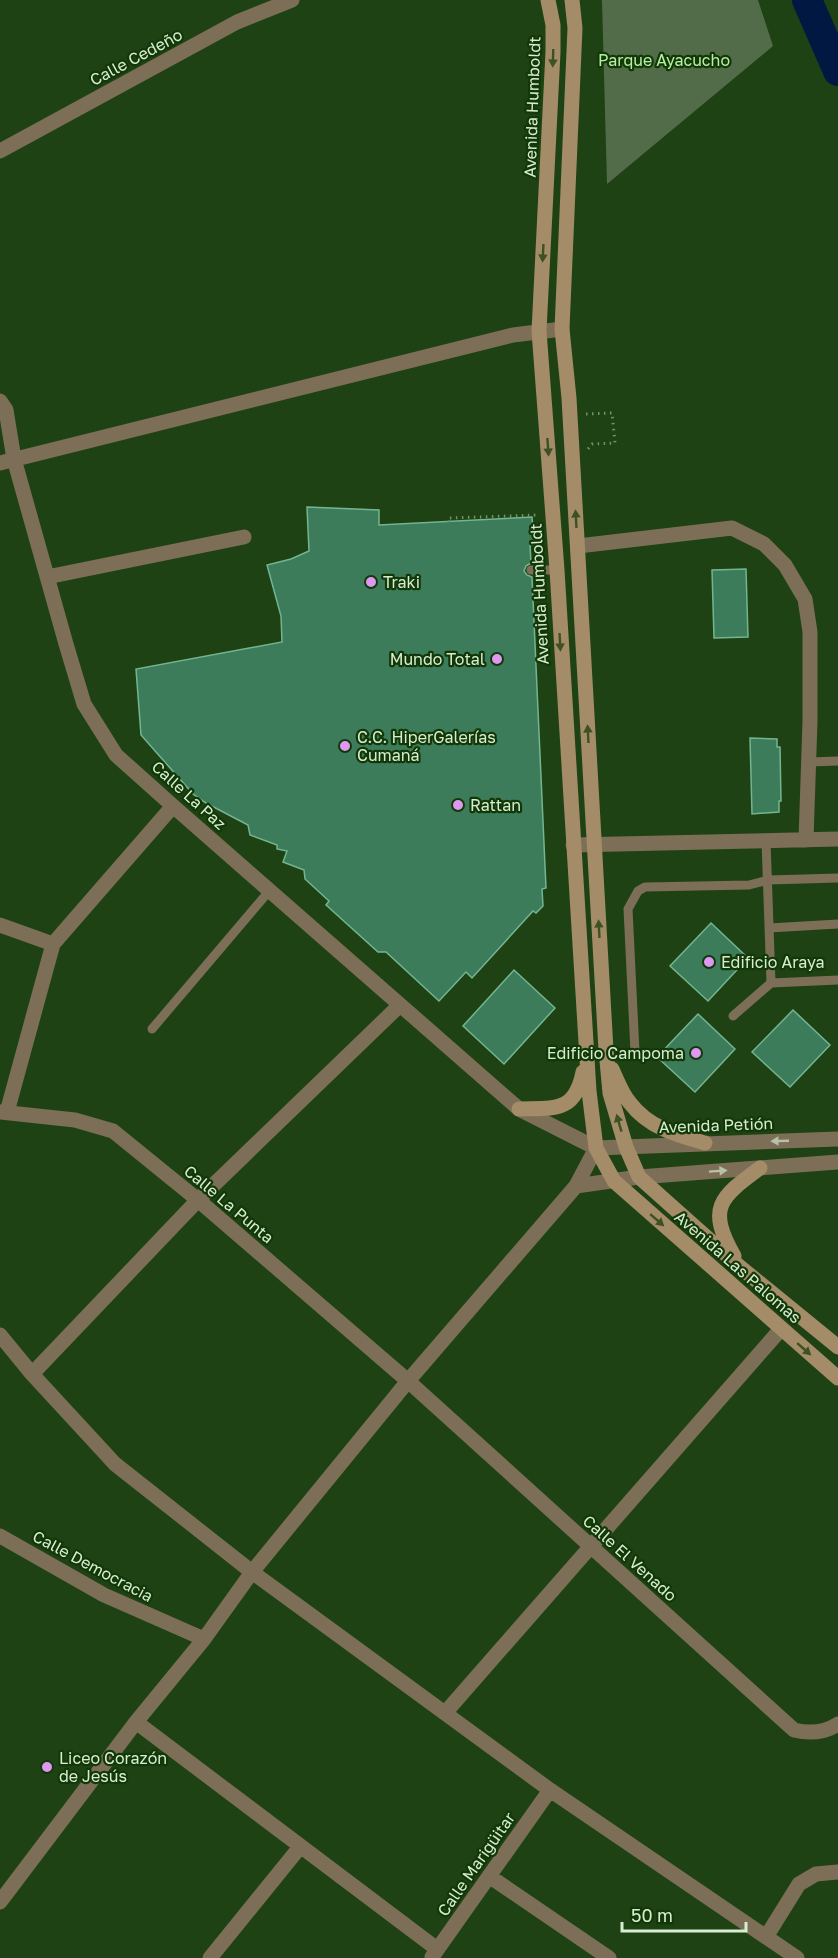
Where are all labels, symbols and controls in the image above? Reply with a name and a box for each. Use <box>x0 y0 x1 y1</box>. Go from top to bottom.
street label: Calle Cedeño <box>86 24 186 90</box>
street label: Avenida Humboldt <box>520 36 544 178</box>
one-way arrow <box>548 49 557 68</box>
park label: Parque Ayacucho <box>598 50 730 70</box>
one-way arrow <box>538 243 547 262</box>
one-way arrow <box>543 438 552 457</box>
one-way arrow <box>572 509 581 528</box>
street label: Avenida Humboldt <box>525 523 553 665</box>
place label: Traki <box>383 572 420 592</box>
marker: Traki <box>364 575 378 589</box>
one-way arrow <box>556 632 565 651</box>
place label: Mundo Total <box>390 649 485 669</box>
marker: Mundo Total <box>490 652 504 666</box>
one-way arrow <box>583 725 593 744</box>
place label: C.C. HiperGalerías Cumaná <box>357 727 496 765</box>
marker: C.C. HiperGalerías Cumaná <box>338 739 352 753</box>
street label: Calle La Paz <box>148 756 230 834</box>
place label: Rattan <box>470 795 521 815</box>
marker: Rattan <box>451 798 465 812</box>
one-way arrow <box>594 920 603 939</box>
place label: Edificio Araya <box>721 952 825 972</box>
marker: Edificio Araya <box>702 955 716 969</box>
place label: Edificio Campoma <box>547 1043 684 1063</box>
marker: Edificio Campoma <box>689 1046 703 1060</box>
one-way arrow <box>614 1113 623 1131</box>
street label: Avenida Petión <box>658 1113 774 1137</box>
one-way arrow <box>770 1136 789 1146</box>
street label: Calle La Punta <box>180 1161 278 1247</box>
one-way arrow <box>709 1166 728 1176</box>
street label: Avenida Las Palomas <box>671 1207 805 1327</box>
one-way arrow <box>650 1213 665 1227</box>
one-way arrow <box>796 1342 811 1355</box>
street label: Calle El Venado <box>579 1511 681 1605</box>
street label: Calle Democracia <box>29 1526 157 1606</box>
place label: Liceo Corazón de Jesús <box>59 1748 167 1786</box>
marker: Liceo Corazón de Jesús <box>40 1760 54 1774</box>
street label: Calle Marigüitar <box>433 1808 519 1920</box>
scale bar <box>622 1895 746 1933</box>
text: 50 m <box>631 1904 673 1926</box>

